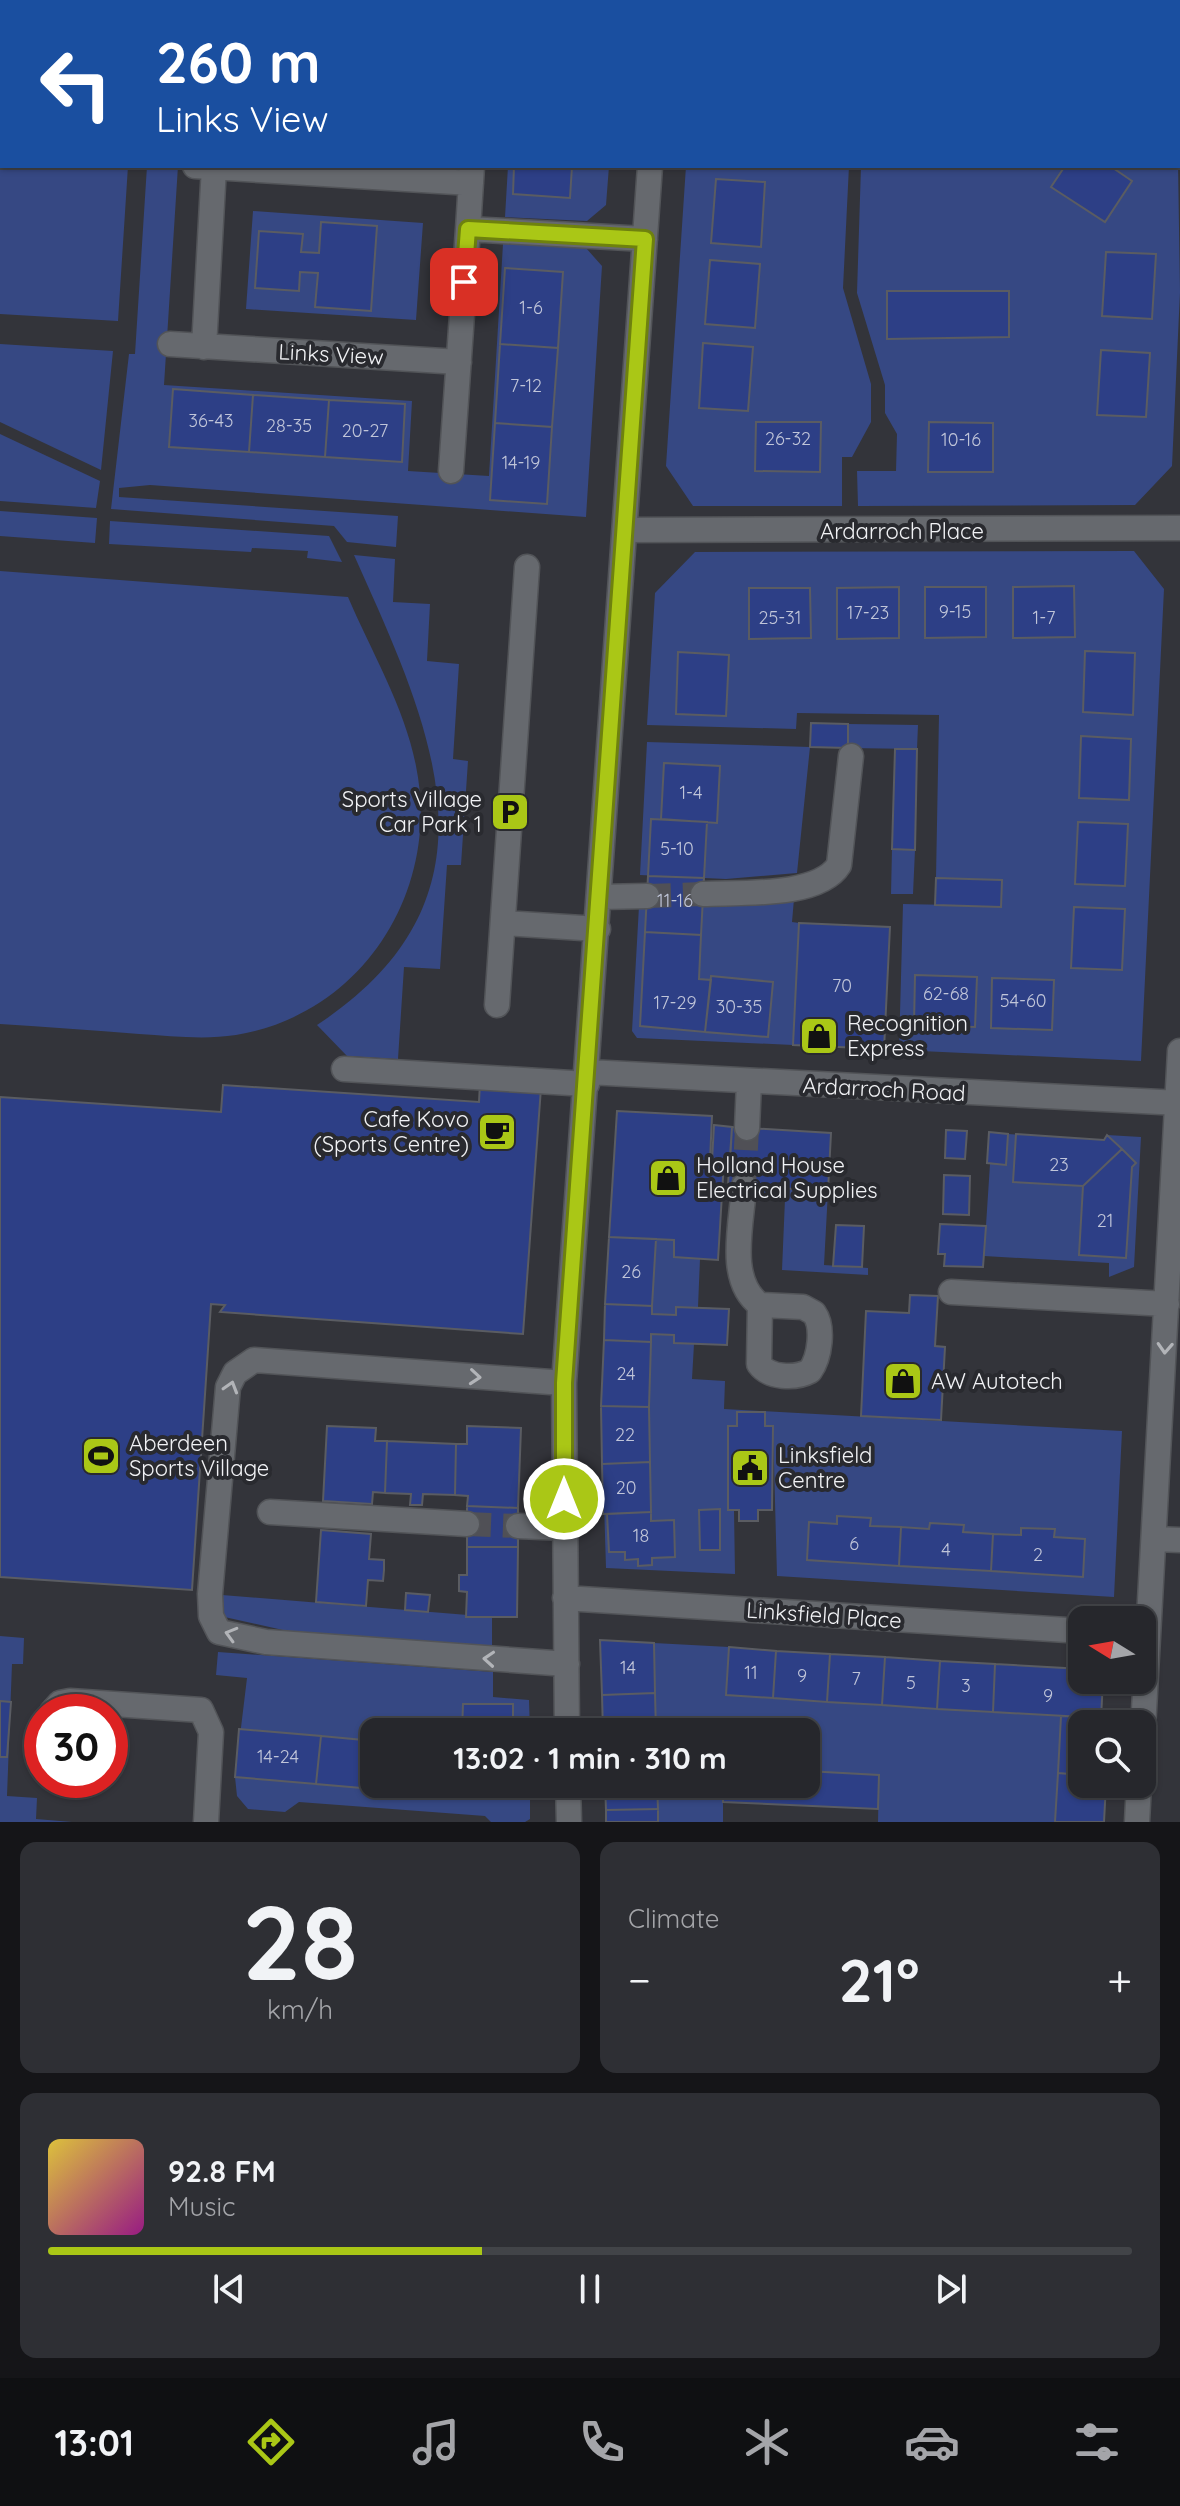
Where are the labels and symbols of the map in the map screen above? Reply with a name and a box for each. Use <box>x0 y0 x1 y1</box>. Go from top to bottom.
pin <box>430 248 498 316</box>
house number: 1-6 <box>519 296 543 319</box>
street label: Links View <box>278 337 384 371</box>
house number: 7-12 <box>510 374 542 397</box>
house number: 36-43 <box>188 409 234 432</box>
house number: 28-35 <box>266 414 312 437</box>
house number: 20-27 <box>342 419 388 442</box>
house number: 26-32 <box>765 427 811 450</box>
house number: 10-16 <box>941 428 981 451</box>
house number: 14-19 <box>502 451 540 474</box>
street label: Ardarroch Place <box>820 517 984 545</box>
house number: 9-15 <box>939 600 971 623</box>
house number: 17-23 <box>847 601 889 624</box>
house number: 25-31 <box>759 606 801 629</box>
house number: 1-7 <box>1033 606 1055 629</box>
house number: 1-4 <box>679 781 703 804</box>
place label: Sports Village Car Park 1 <box>342 785 482 838</box>
parking icon: Sports Village Car Park 1 <box>489 791 531 833</box>
house number: 5-10 <box>660 837 694 860</box>
house number: 11-16 <box>657 889 693 912</box>
house number: 70 <box>832 974 852 997</box>
house number: 62-68 <box>923 982 969 1005</box>
house number: 54-60 <box>1000 989 1046 1012</box>
house number: 17-29 <box>654 991 696 1014</box>
house number: 30-35 <box>716 995 762 1018</box>
place label: Recognition Express <box>847 1009 968 1062</box>
shop icon: Recognition Express <box>798 1015 840 1057</box>
street label: Ardarroch Road <box>802 1071 966 1107</box>
place label: Cafe Kovo (Sports Centre) <box>313 1105 469 1158</box>
cafe icon: Cafe Kovo (Sports Centre) <box>476 1111 518 1153</box>
place label: Holland House Electrical Supplies <box>696 1151 878 1204</box>
house number: 23 <box>1049 1153 1069 1176</box>
shop icon: Holland House Electrical Supplies <box>647 1157 689 1199</box>
house number: 21 <box>1097 1209 1113 1232</box>
house number: 26 <box>621 1260 641 1283</box>
one-way arrow <box>1156 1342 1173 1355</box>
shop icon: AW Autotech <box>882 1360 924 1402</box>
house number: 24 <box>616 1362 636 1385</box>
place label: AW Autotech <box>931 1367 1063 1395</box>
one-way arrow <box>469 1369 482 1386</box>
one-way arrow <box>222 1381 238 1394</box>
house number: 22 <box>615 1423 635 1446</box>
place label: Aberdeen Sports Village <box>129 1429 269 1482</box>
sports icon: Aberdeen Sports Village <box>80 1435 122 1477</box>
place label: Linksfield Centre <box>778 1441 872 1494</box>
public building icon: Linksfield Centre <box>729 1447 771 1489</box>
position arrow <box>522 1457 606 1541</box>
house number: 20 <box>616 1476 636 1499</box>
house number: 18 <box>633 1524 649 1547</box>
house number: 6 <box>849 1532 859 1555</box>
house number: 4 <box>941 1538 951 1561</box>
house number: 2 <box>1033 1543 1043 1566</box>
street label: Linksfield Place <box>745 1596 903 1634</box>
north arrow <box>1068 1606 1156 1694</box>
one-way arrow <box>225 1626 238 1643</box>
one-way arrow <box>482 1651 495 1668</box>
house number: 14 <box>620 1656 636 1679</box>
house number: 11 <box>744 1661 758 1684</box>
house number: 9 <box>797 1664 807 1687</box>
house number: 7 <box>851 1667 861 1690</box>
house number: 5 <box>906 1671 916 1694</box>
house number: 3 <box>961 1674 971 1697</box>
house number: 9 <box>1043 1684 1053 1707</box>
speed limit sign: 30 <box>24 1694 128 1798</box>
house number: 14-24 <box>257 1745 299 1768</box>

